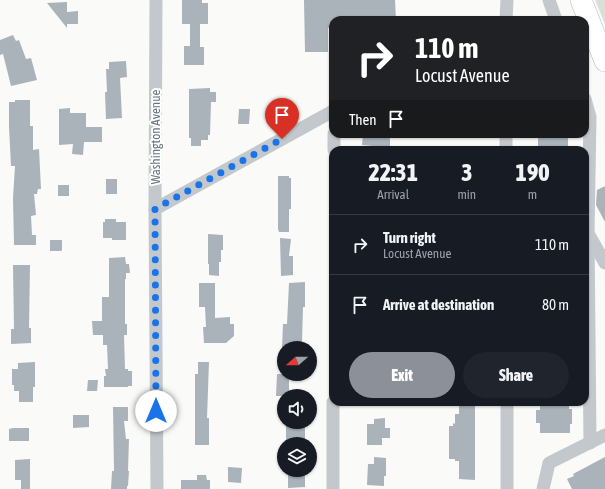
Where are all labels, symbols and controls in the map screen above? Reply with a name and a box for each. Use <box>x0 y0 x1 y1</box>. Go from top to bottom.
icon: right <box>349 32 401 84</box>
text: 110 m <box>415 32 478 64</box>
text: Locust Avenue <box>415 65 510 86</box>
street label: Washington Avenue <box>148 90 163 184</box>
pin <box>265 98 299 139</box>
icon: arrive <box>271 104 293 126</box>
icon: arrive <box>385 108 407 130</box>
text: Then <box>349 111 377 128</box>
text: 22:31 <box>369 159 418 186</box>
text: 3 <box>461 159 472 186</box>
text: 190 <box>516 159 549 186</box>
text: Arrival <box>377 187 409 202</box>
text: min <box>457 187 476 202</box>
text: m <box>528 187 537 202</box>
text: Turn right <box>383 229 436 246</box>
icon: right <box>349 234 371 256</box>
text: 110 m <box>535 236 569 253</box>
text: Locust Avenue <box>383 246 451 261</box>
icon: arrive <box>349 294 371 316</box>
text: Arrive at destination <box>383 296 494 313</box>
text: 80 m <box>542 296 569 313</box>
north arrow <box>277 341 317 381</box>
map controls <box>277 341 317 477</box>
button: Exit <box>349 352 455 398</box>
button: Share <box>463 352 569 398</box>
button: sound <box>277 389 317 429</box>
position arrow <box>135 390 177 432</box>
button: layers <box>277 437 317 477</box>

